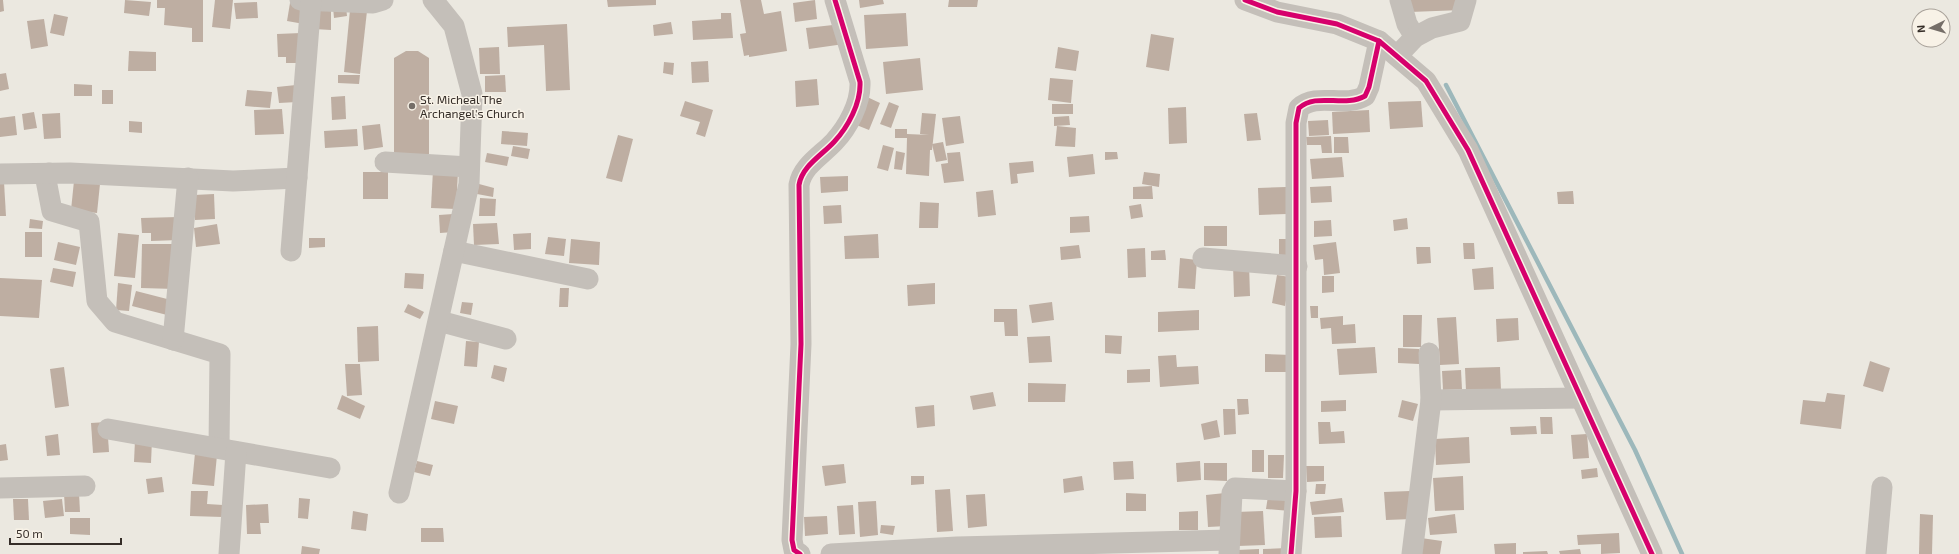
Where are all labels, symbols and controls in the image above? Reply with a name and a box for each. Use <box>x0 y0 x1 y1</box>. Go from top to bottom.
north arrow <box>1911 8 1951 48</box>
text: N <box>1914 24 1927 33</box>
place label: St. Micheal The Archangel's Church <box>420 92 524 120</box>
marker: St. Micheal The Archangel's Church <box>407 101 417 111</box>
scale bar <box>10 520 121 546</box>
text: 50 m <box>16 526 43 540</box>

